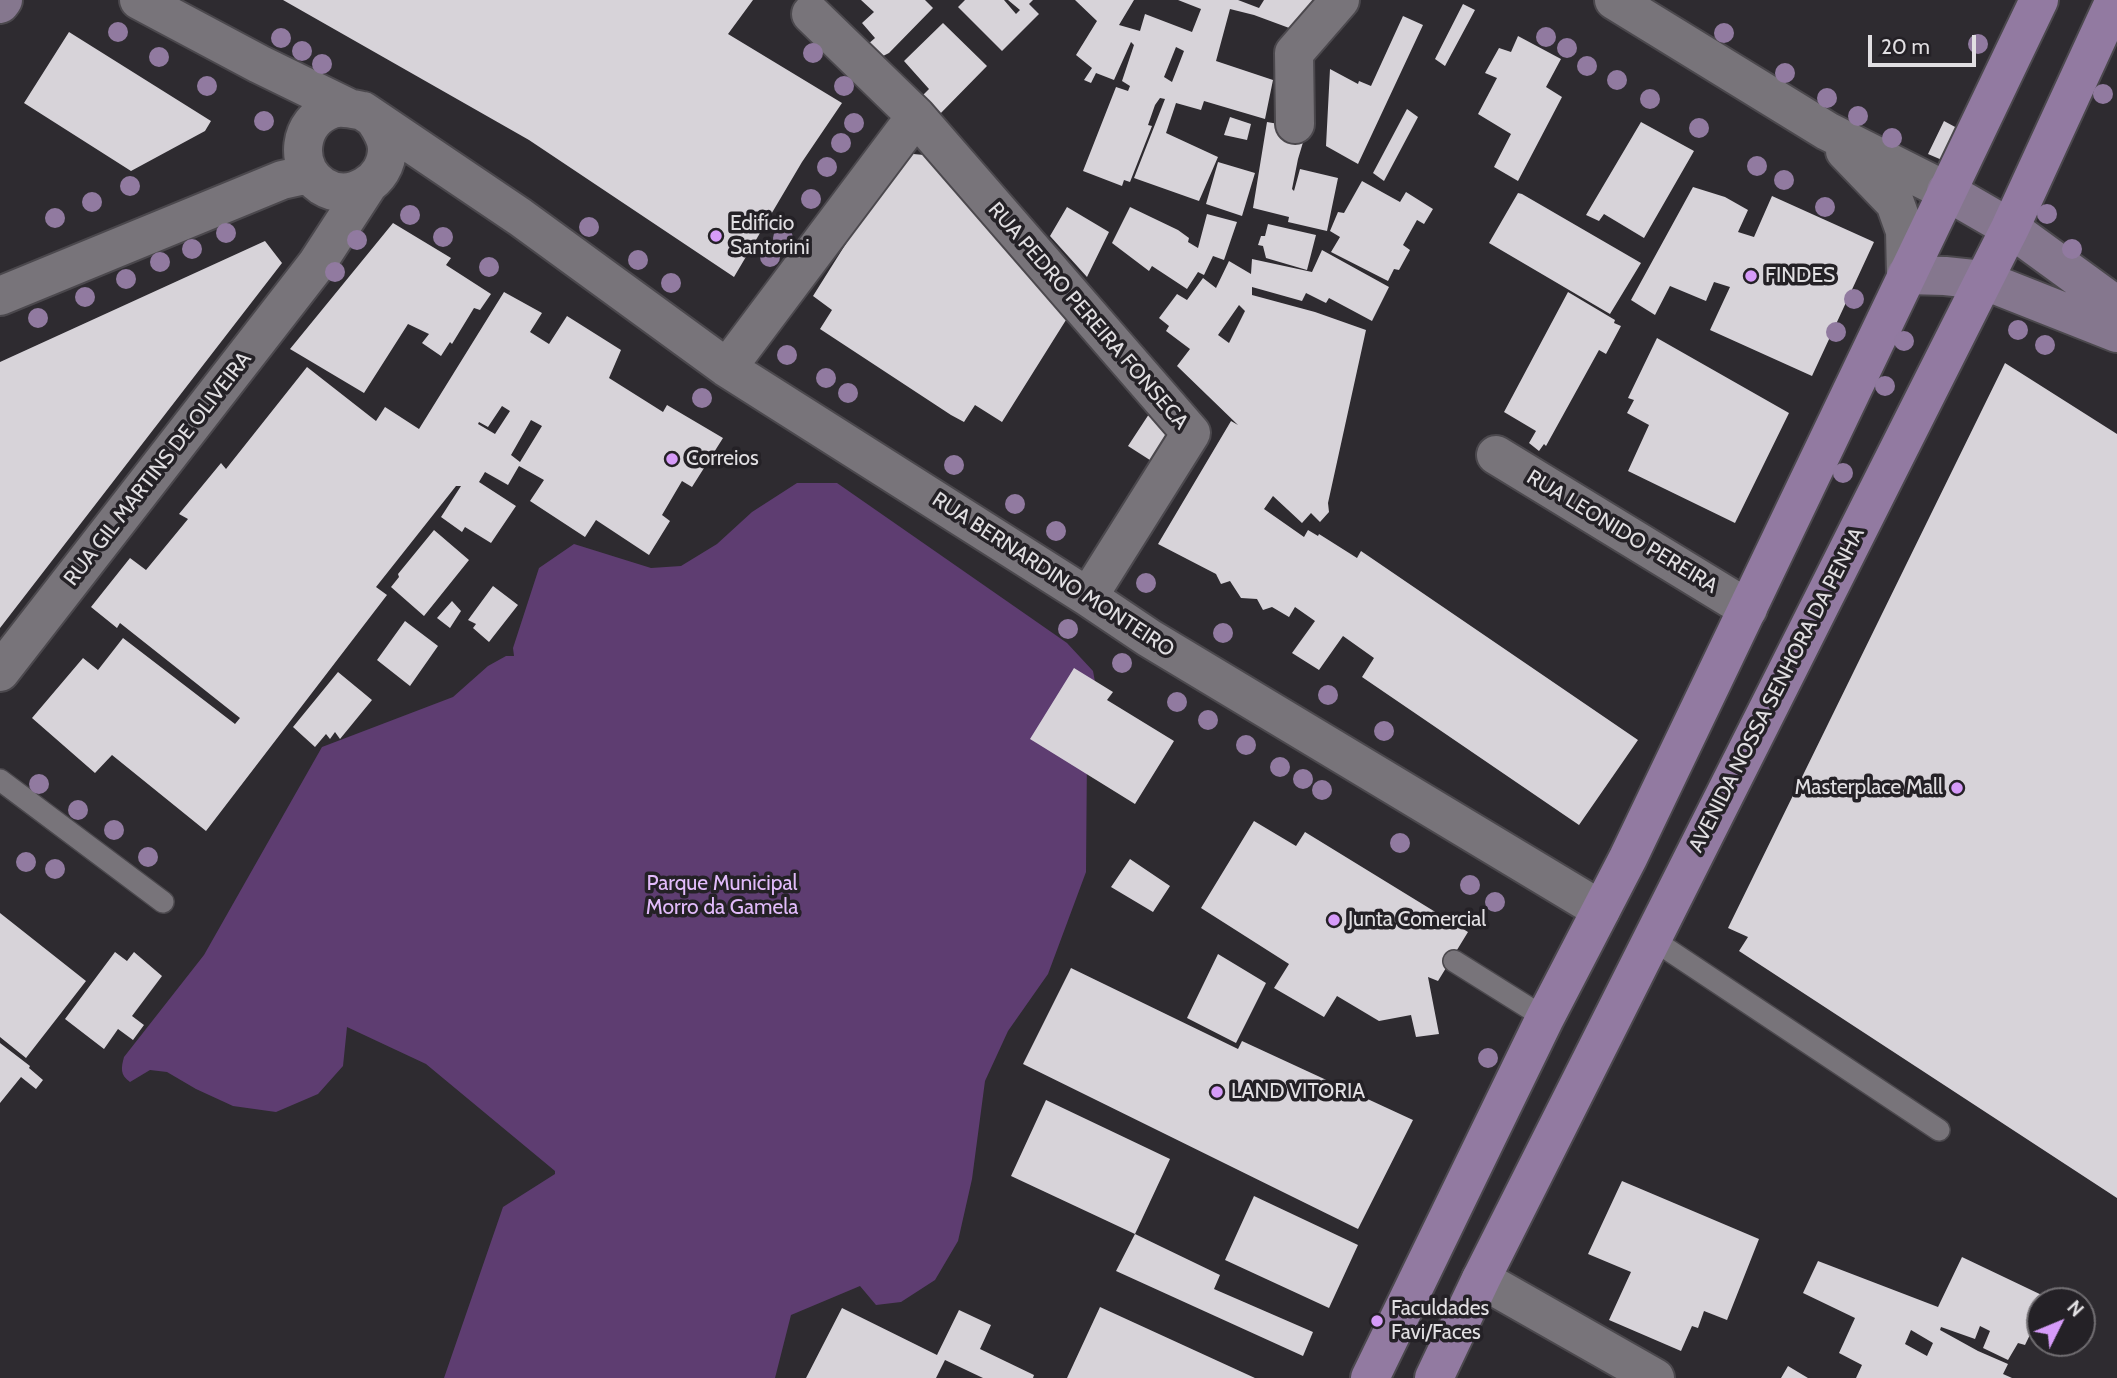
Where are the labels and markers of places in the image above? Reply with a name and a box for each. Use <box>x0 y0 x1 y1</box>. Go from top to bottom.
place label: Edifício Santorini <box>730 211 810 261</box>
marker: Edifício Santorini <box>708 228 724 244</box>
place label: FINDES <box>1765 263 1835 289</box>
marker: FINDES <box>1743 268 1759 284</box>
place label: Correios <box>686 446 759 472</box>
marker: Correios <box>664 451 680 467</box>
place label: Masterplace Mall <box>1794 775 1943 801</box>
marker: Masterplace Mall <box>1949 780 1965 796</box>
place label: Junta Comercial <box>1348 907 1486 933</box>
marker: Junta Comercial <box>1326 912 1342 928</box>
place label: LAND VITORIA <box>1231 1079 1365 1105</box>
marker: LAND VITORIA <box>1209 1084 1225 1100</box>
place label: Faculdades Favi/Faces <box>1391 1296 1489 1346</box>
marker: Faculdades Favi/Faces <box>1369 1313 1385 1329</box>

